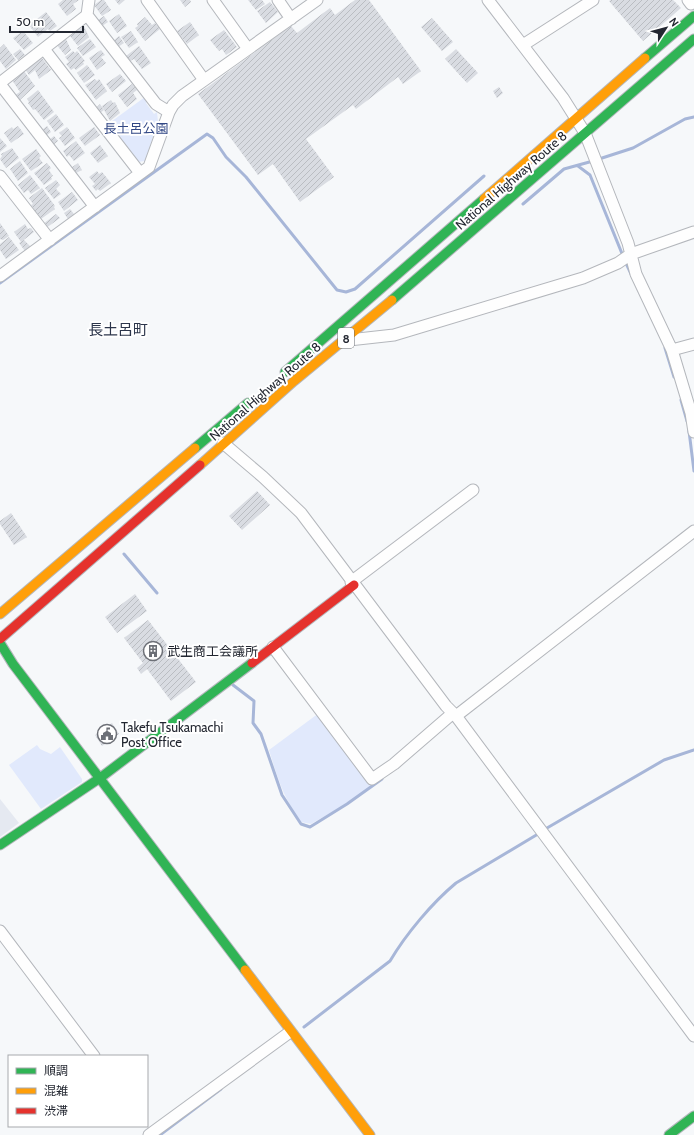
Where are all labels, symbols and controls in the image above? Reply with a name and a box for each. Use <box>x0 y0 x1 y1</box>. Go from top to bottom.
scale bar <box>10 8 83 34</box>
north arrow <box>646 8 686 48</box>
text: 50 m <box>16 14 44 29</box>
text: N <box>666 15 682 29</box>
park label: 長土呂公園 <box>103 120 169 136</box>
street label: National Highway Route 8 <box>452 127 570 233</box>
district label: 長土呂町 <box>88 321 148 339</box>
road number: 8 <box>338 328 354 348</box>
street label: National Highway Route 8 <box>206 338 324 444</box>
building icon: 武生商工会議所 <box>142 640 164 662</box>
place label: 武生商工会議所 <box>167 643 258 659</box>
place label: Takefu Tsukamachi Post Office <box>121 719 223 750</box>
public building icon: Takefu Tsukamachi Post Office <box>96 723 118 745</box>
legend <box>8 1055 148 1127</box>
text: 順調 <box>44 1063 68 1078</box>
text: 混雑 <box>44 1083 68 1098</box>
text: 渋滞 <box>44 1103 68 1118</box>

